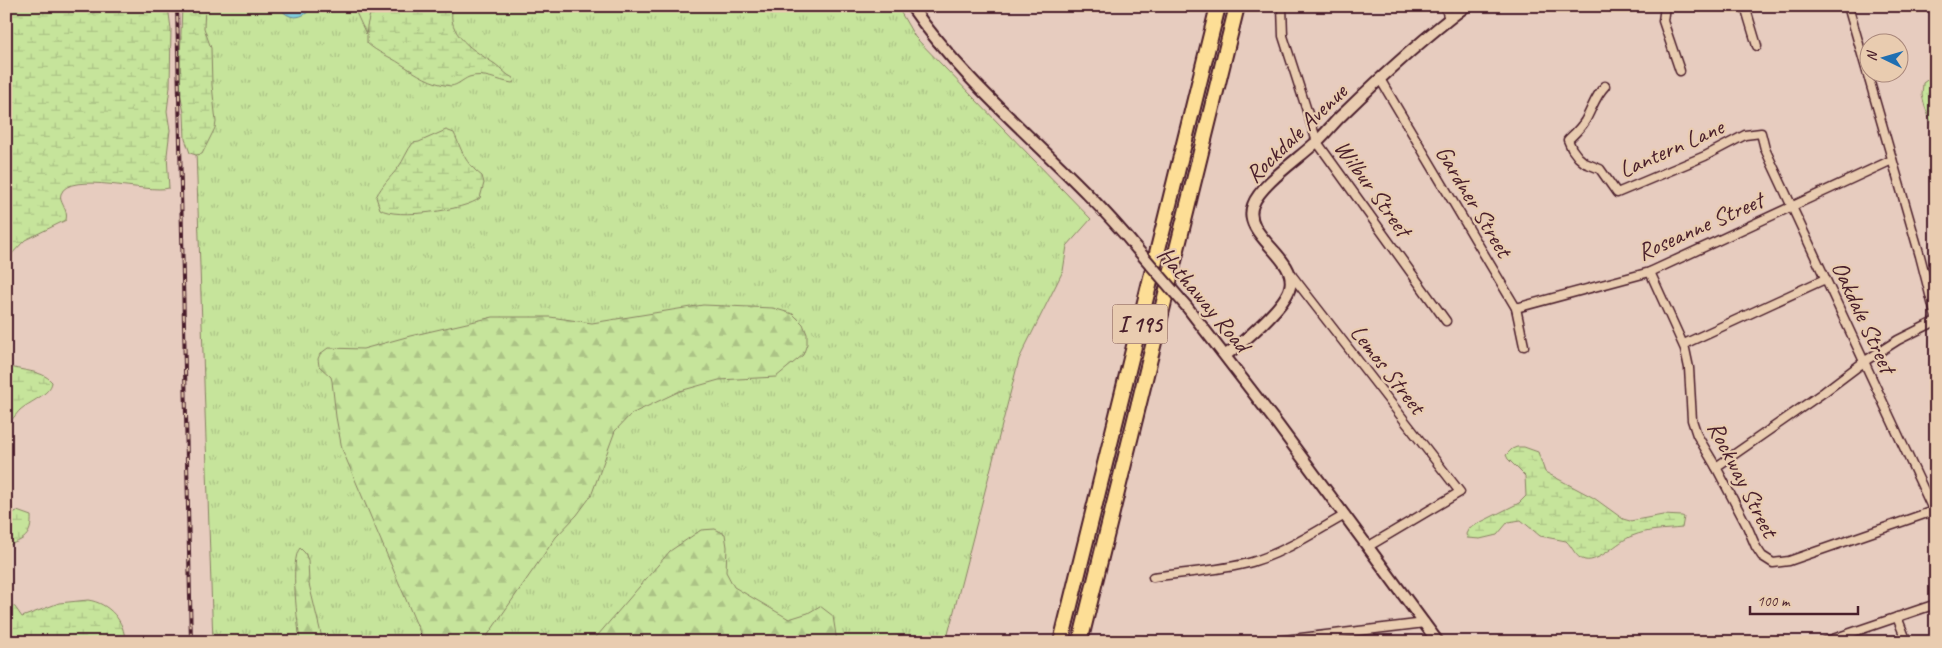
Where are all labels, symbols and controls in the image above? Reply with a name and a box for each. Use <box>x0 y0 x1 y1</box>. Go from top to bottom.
north arrow <box>1860 32 1910 82</box>
text: N <box>1863 50 1881 62</box>
street label: Rockdale Avenue <box>1239 75 1355 189</box>
street label: Lantern Lane <box>1614 111 1730 184</box>
street label: Wilbur Street <box>1328 134 1420 245</box>
street label: Gardner Street <box>1429 140 1520 264</box>
street label: Roseanne Street <box>1632 184 1770 267</box>
street label: Hathaway Road <box>1151 240 1259 361</box>
street label: Oakdale Street <box>1825 256 1904 381</box>
road number: I 195 <box>1112 304 1168 344</box>
street label: Lemos Street <box>1344 318 1434 422</box>
street label: Rockway Street <box>1701 416 1786 544</box>
scale bar <box>1750 583 1857 615</box>
text: 100 m <box>1757 592 1791 611</box>

